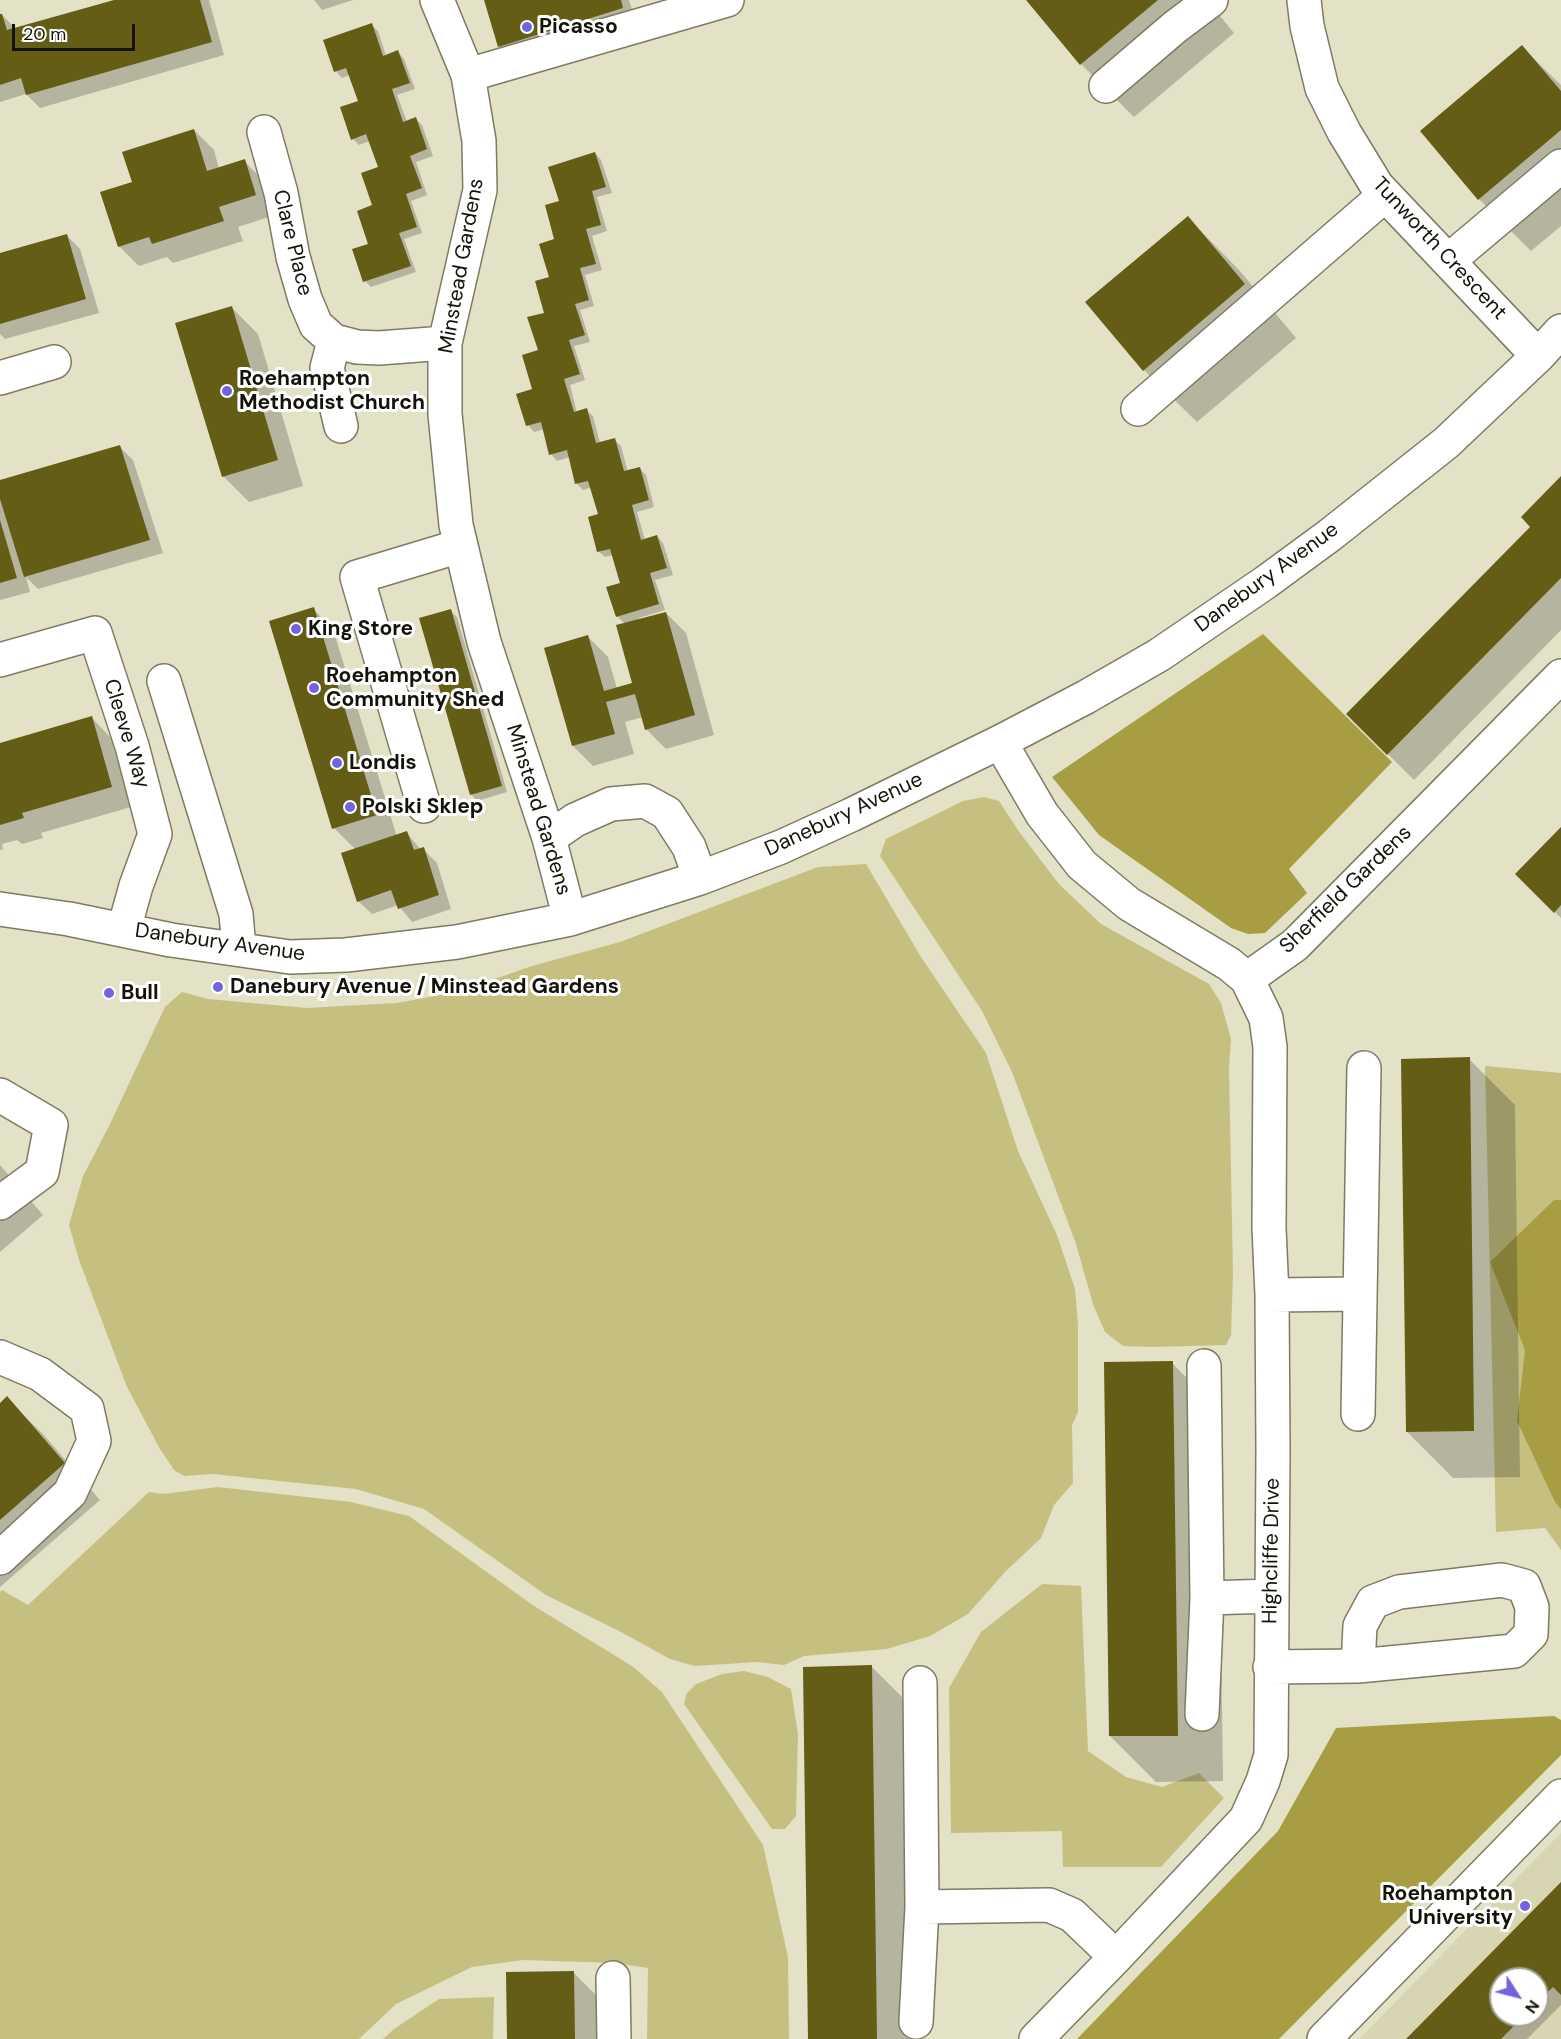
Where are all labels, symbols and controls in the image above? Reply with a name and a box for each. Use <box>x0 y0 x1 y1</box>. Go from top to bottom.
scale bar <box>15 12 138 50</box>
place label: Picasso <box>539 14 618 40</box>
marker: Picasso <box>520 20 534 34</box>
text: 20 m <box>23 22 66 46</box>
street label: Tunworth Crescent <box>1366 173 1512 325</box>
street label: Minstead Gardens <box>434 177 490 355</box>
street label: Clare Place <box>267 187 317 299</box>
place label: Roehampton Methodist Church <box>239 366 425 416</box>
marker: Roehampton Methodist Church <box>220 384 234 398</box>
street label: Danebury Avenue <box>1190 517 1344 639</box>
place label: King Store <box>308 616 413 642</box>
marker: King Store <box>289 622 303 636</box>
place label: Roehampton Community Shed <box>326 663 504 713</box>
street label: Cleeve Way <box>97 676 155 792</box>
marker: Roehampton Community Shed <box>307 681 321 695</box>
street label: Minstead Gardens <box>500 722 576 898</box>
place label: Londis <box>349 750 417 776</box>
marker: Londis <box>330 756 344 770</box>
street label: Danebury Avenue <box>761 767 927 863</box>
place label: Polski Sklep <box>362 794 484 820</box>
marker: Polski Sklep <box>343 800 357 814</box>
street label: Sherfield Gardens <box>1275 821 1417 959</box>
street label: Danebury Avenue <box>133 919 307 967</box>
place label: Danebury Avenue / Minstead Gardens <box>230 974 619 1000</box>
place label: Bull <box>121 980 159 1006</box>
marker: Danebury Avenue / Minstead Gardens <box>211 980 225 994</box>
marker: Bull <box>102 986 116 1000</box>
street label: Highcliffe Drive <box>1258 1478 1286 1624</box>
place label: Roehampton University <box>1382 1881 1513 1931</box>
marker: Roehampton University <box>1518 1899 1532 1913</box>
north arrow <box>1489 1967 1549 2027</box>
text: N <box>1520 1996 1544 2018</box>

